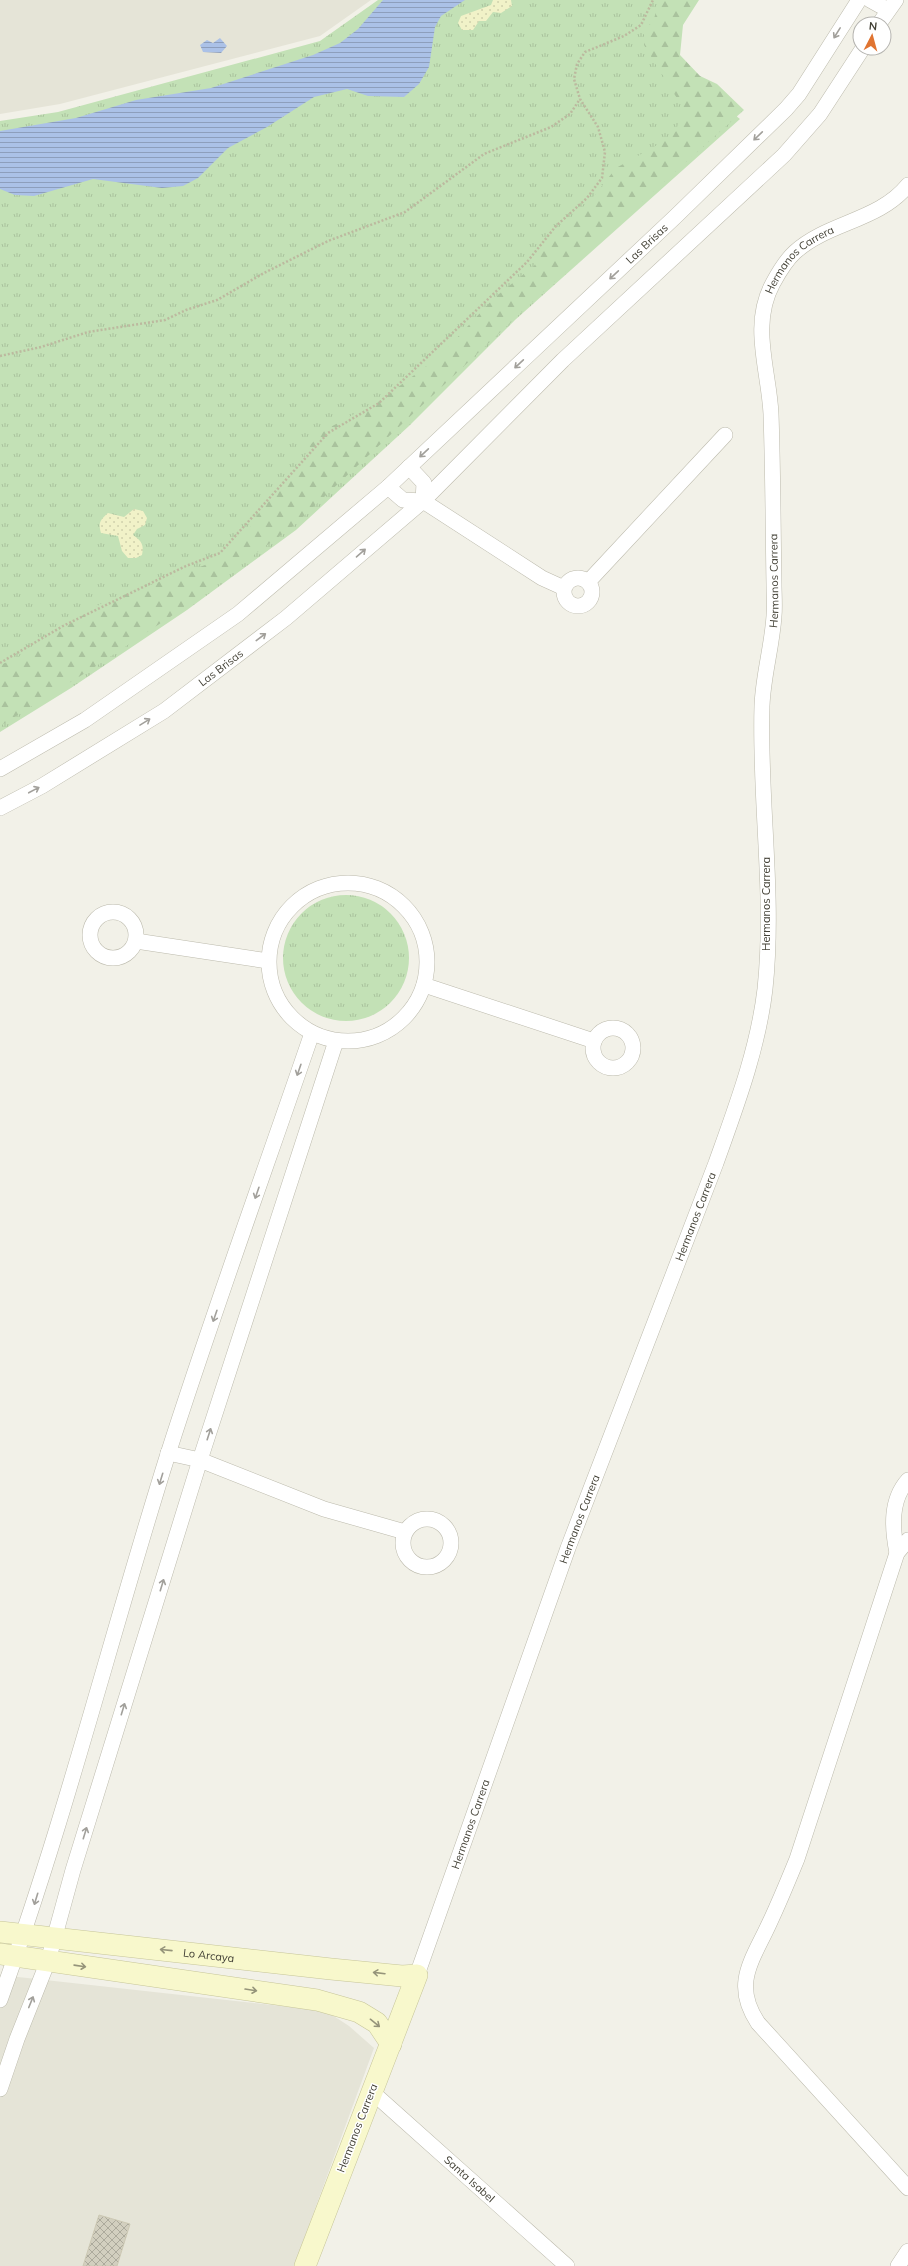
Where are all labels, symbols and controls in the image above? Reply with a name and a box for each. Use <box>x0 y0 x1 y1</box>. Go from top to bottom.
north arrow <box>852 16 892 56</box>
text: N <box>868 19 878 33</box>
one-way arrow <box>833 27 841 39</box>
one-way arrow <box>753 131 763 141</box>
street label: Las Brisas <box>623 220 671 267</box>
street label: Hermanos Carrera <box>762 223 836 296</box>
one-way arrow <box>609 270 619 280</box>
one-way arrow <box>514 359 524 369</box>
one-way arrow <box>419 448 429 458</box>
street label: Hermanos Carrera <box>766 534 781 628</box>
one-way arrow <box>356 549 366 558</box>
one-way arrow <box>256 632 267 641</box>
street label: Las Brisas <box>196 646 246 689</box>
one-way arrow <box>139 718 150 726</box>
one-way arrow <box>28 785 40 793</box>
street label: Hermanos Carrera <box>759 857 773 951</box>
one-way arrow <box>295 1064 303 1076</box>
street label: Hermanos Carrera <box>672 1170 719 1263</box>
one-way arrow <box>253 1187 261 1199</box>
one-way arrow <box>211 1310 219 1322</box>
one-way arrow <box>205 1428 213 1440</box>
one-way arrow <box>157 1472 164 1485</box>
street label: Hermanos Carrera <box>556 1472 603 1565</box>
one-way arrow <box>159 1578 166 1591</box>
one-way arrow <box>120 1702 127 1715</box>
street label: Hermanos Carrera <box>448 1777 493 1871</box>
one-way arrow <box>82 1827 89 1840</box>
one-way arrow <box>32 1892 39 1905</box>
one-way arrow <box>160 1946 173 1954</box>
street label: Lo Arcaya <box>182 1946 235 1965</box>
one-way arrow <box>73 1962 86 1969</box>
one-way arrow <box>373 1969 386 1977</box>
one-way arrow <box>244 1986 257 1994</box>
one-way arrow <box>28 1997 35 2009</box>
one-way arrow <box>369 2018 380 2027</box>
street label: Hermanos Carrera <box>334 2082 380 2174</box>
street label: Santa Isabel <box>441 2153 498 2205</box>

